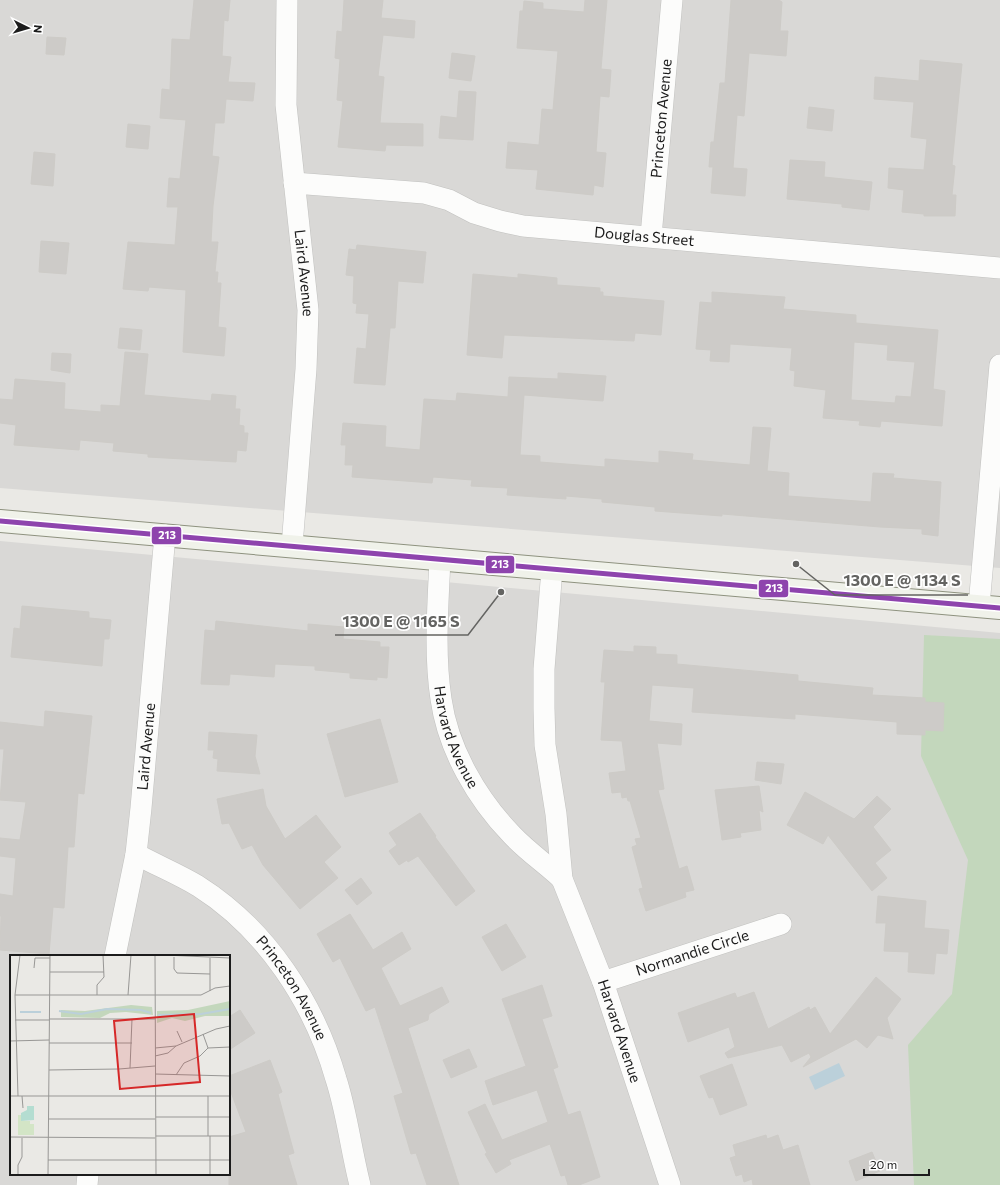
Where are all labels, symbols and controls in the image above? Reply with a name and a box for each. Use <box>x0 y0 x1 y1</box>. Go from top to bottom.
north arrow <box>8 8 48 48</box>
text: N <box>32 24 45 34</box>
street label: Princeton Avenue <box>646 58 675 179</box>
street label: Douglas Street <box>594 222 695 249</box>
street label: Laird Avenue <box>291 228 318 317</box>
line badge: 213 <box>151 526 182 545</box>
text: 213 <box>158 528 176 541</box>
line badge: 213 <box>485 555 515 574</box>
text: 213 <box>491 557 509 570</box>
callout: 1300 E @ 1134 S <box>835 567 968 595</box>
text: 1300 E @ 1134 S <box>843 570 961 589</box>
line badge: 213 <box>758 579 789 598</box>
text: 213 <box>765 581 783 594</box>
callout: 1300 E @ 1165 S <box>335 607 468 635</box>
text: 1300 E @ 1165 S <box>342 611 460 630</box>
street label: Harvard Avenue <box>431 685 483 791</box>
street label: Laird Avenue <box>133 702 158 791</box>
street label: Normandie Circle <box>633 925 751 979</box>
street label: Princeton Avenue <box>253 931 331 1042</box>
inset map <box>10 955 230 1175</box>
street label: Harvard Avenue <box>595 977 646 1085</box>
scale bar <box>864 1151 929 1177</box>
text: 20 m <box>870 1157 897 1171</box>

